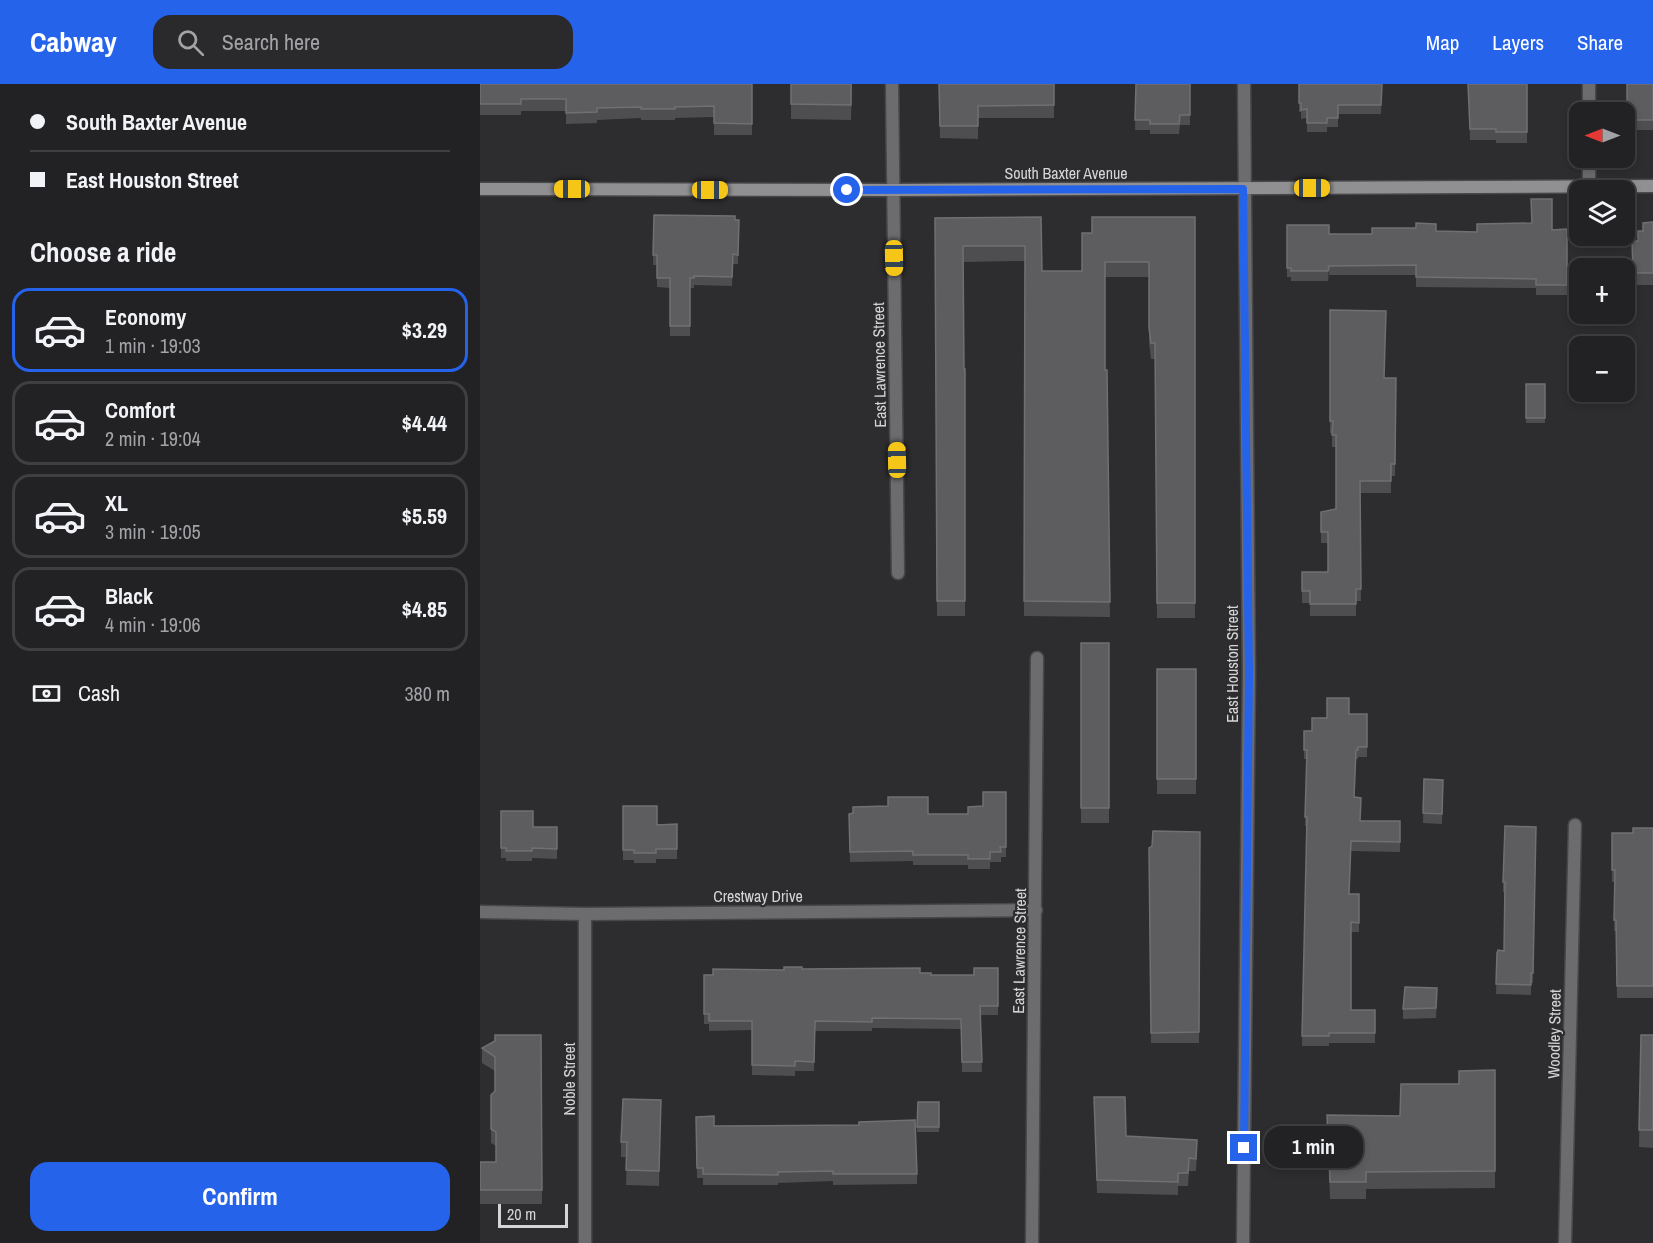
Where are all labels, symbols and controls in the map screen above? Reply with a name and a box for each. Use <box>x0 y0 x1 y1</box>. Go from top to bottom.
search box <box>153 15 573 69</box>
text: Cabway <box>30 23 117 61</box>
icon: search <box>174 26 207 59</box>
text: Search here <box>222 27 320 57</box>
text: Map <box>1426 28 1459 57</box>
text: Layers <box>1492 28 1544 57</box>
text: Share <box>1577 28 1623 57</box>
north arrow <box>1569 102 1635 168</box>
map controls <box>1569 102 1635 402</box>
text: South Baxter Avenue <box>66 107 247 137</box>
street label: South Baxter Avenue <box>1004 162 1128 184</box>
text: East Houston Street <box>66 165 238 195</box>
route start <box>833 176 860 203</box>
car <box>1294 179 1330 197</box>
car <box>554 180 590 198</box>
button: layers <box>1569 180 1635 246</box>
car <box>692 181 728 199</box>
text: Choose a ride <box>30 234 176 270</box>
car <box>885 240 903 276</box>
button: + <box>1569 258 1635 324</box>
text: Economy <box>105 302 186 332</box>
street label: East Lawrence Street <box>867 302 891 428</box>
icon: car <box>33 303 87 357</box>
text: $3.29 <box>402 315 447 345</box>
text: 1 min · 19:03 <box>105 332 201 359</box>
button: − <box>1569 336 1635 402</box>
text: Comfort <box>105 395 175 425</box>
icon: car <box>33 396 87 450</box>
text: $4.44 <box>402 408 447 438</box>
text: 2 min · 19:04 <box>105 425 201 452</box>
car <box>888 442 906 478</box>
text: XL <box>105 488 128 518</box>
icon: car <box>33 489 87 543</box>
text: $5.59 <box>402 501 447 531</box>
text: 3 min · 19:05 <box>105 518 201 545</box>
text: Black <box>105 581 153 611</box>
icon: car <box>33 582 87 636</box>
text: $4.85 <box>402 594 447 624</box>
street label: East Houston Street <box>1221 605 1243 723</box>
text: 4 min · 19:06 <box>105 611 201 638</box>
icon: cash <box>30 677 63 710</box>
text: Cash <box>78 678 120 708</box>
text: 380 m <box>404 680 450 707</box>
street label: Crestway Drive <box>713 885 803 907</box>
street label: East Lawrence Street <box>1007 888 1031 1014</box>
street label: Woodley Street <box>1542 989 1566 1079</box>
street label: Noble Street <box>558 1042 580 1115</box>
callout: 1 min <box>1265 1127 1364 1169</box>
text: 1 min <box>1292 1133 1335 1160</box>
route end <box>1230 1134 1257 1161</box>
button: Confirm <box>30 1162 450 1231</box>
scale bar <box>498 1201 568 1228</box>
text: 20 m <box>507 1203 536 1225</box>

